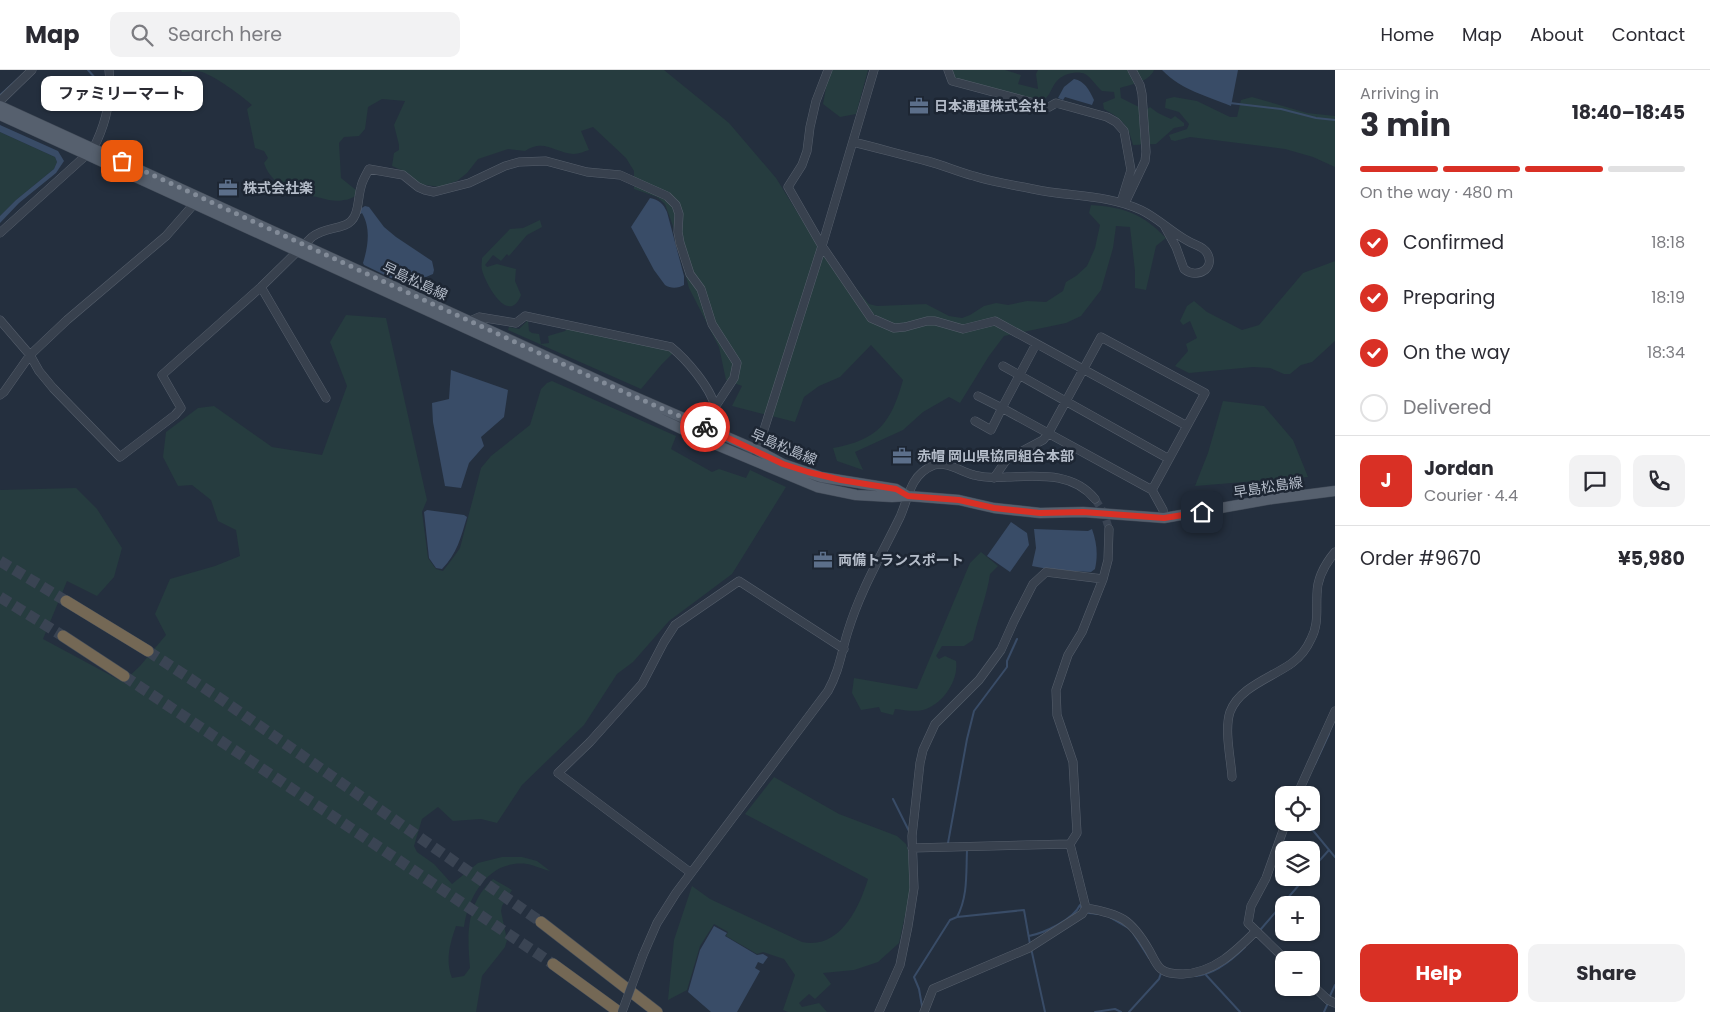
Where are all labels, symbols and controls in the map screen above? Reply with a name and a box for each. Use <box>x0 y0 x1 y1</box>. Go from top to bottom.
search box <box>110 12 460 57</box>
text: Map <box>25 18 80 51</box>
icon: search <box>128 21 156 49</box>
text: Search here <box>168 21 282 48</box>
text: Home <box>1380 22 1434 47</box>
text: Map <box>1462 22 1502 47</box>
text: About <box>1530 22 1584 47</box>
text: Contact <box>1612 22 1685 47</box>
callout: ファミリーマート <box>41 76 203 111</box>
text: ファミリーマート <box>58 82 186 105</box>
text: Arriving in <box>1360 82 1439 105</box>
office icon: 日本通運株式会社 <box>908 95 930 117</box>
place label: 日本通運株式会社 <box>934 96 1046 116</box>
text: 18:40–18:45 <box>1572 99 1685 126</box>
text: 3 min <box>1360 102 1451 147</box>
pin <box>101 140 143 182</box>
icon: bag <box>108 147 136 175</box>
office icon: 株式会社楽 <box>217 177 239 199</box>
place label: 株式会社楽 <box>243 178 313 198</box>
text: On the way · 480 m <box>1360 181 1513 204</box>
icon: check <box>1360 229 1388 257</box>
text: Confirmed <box>1403 229 1504 256</box>
text: 18:18 <box>1651 231 1685 254</box>
street label: 早島松島線 <box>379 257 451 305</box>
icon: check <box>1360 284 1388 312</box>
text: Preparing <box>1403 284 1495 311</box>
text: 18:19 <box>1651 286 1685 309</box>
icon: check <box>1360 339 1388 367</box>
text: On the way <box>1403 339 1510 366</box>
text: 18:34 <box>1647 341 1685 364</box>
text: Delivered <box>1403 394 1492 421</box>
courier <box>680 402 730 452</box>
icon: bike <box>691 413 719 441</box>
street label: 早島松島線 <box>748 424 820 470</box>
office icon: 赤帽 岡山県協同組合本部 <box>891 445 913 467</box>
place label: 赤帽 岡山県協同組合本部 <box>917 446 1074 466</box>
text: Jordan <box>1424 455 1494 482</box>
button: chat <box>1569 455 1621 507</box>
button: phone <box>1633 455 1685 507</box>
text: J <box>1381 467 1391 494</box>
street label: 早島松島線 <box>1232 472 1304 502</box>
text: Courier · 4.4 <box>1424 484 1518 507</box>
pin <box>1181 491 1223 533</box>
icon: home <box>1188 498 1216 526</box>
text: Order #9670 <box>1360 545 1481 572</box>
text: ¥5,980 <box>1618 545 1685 572</box>
office icon: 両備トランスポート <box>812 549 834 571</box>
place label: 両備トランスポート <box>838 550 964 570</box>
map controls <box>1275 786 1320 996</box>
button: locate <box>1275 786 1320 831</box>
button: layers <box>1275 841 1320 886</box>
button: + <box>1275 896 1320 941</box>
button: Help <box>1360 944 1518 1002</box>
button: Share <box>1528 944 1685 1002</box>
button: − <box>1275 951 1320 996</box>

